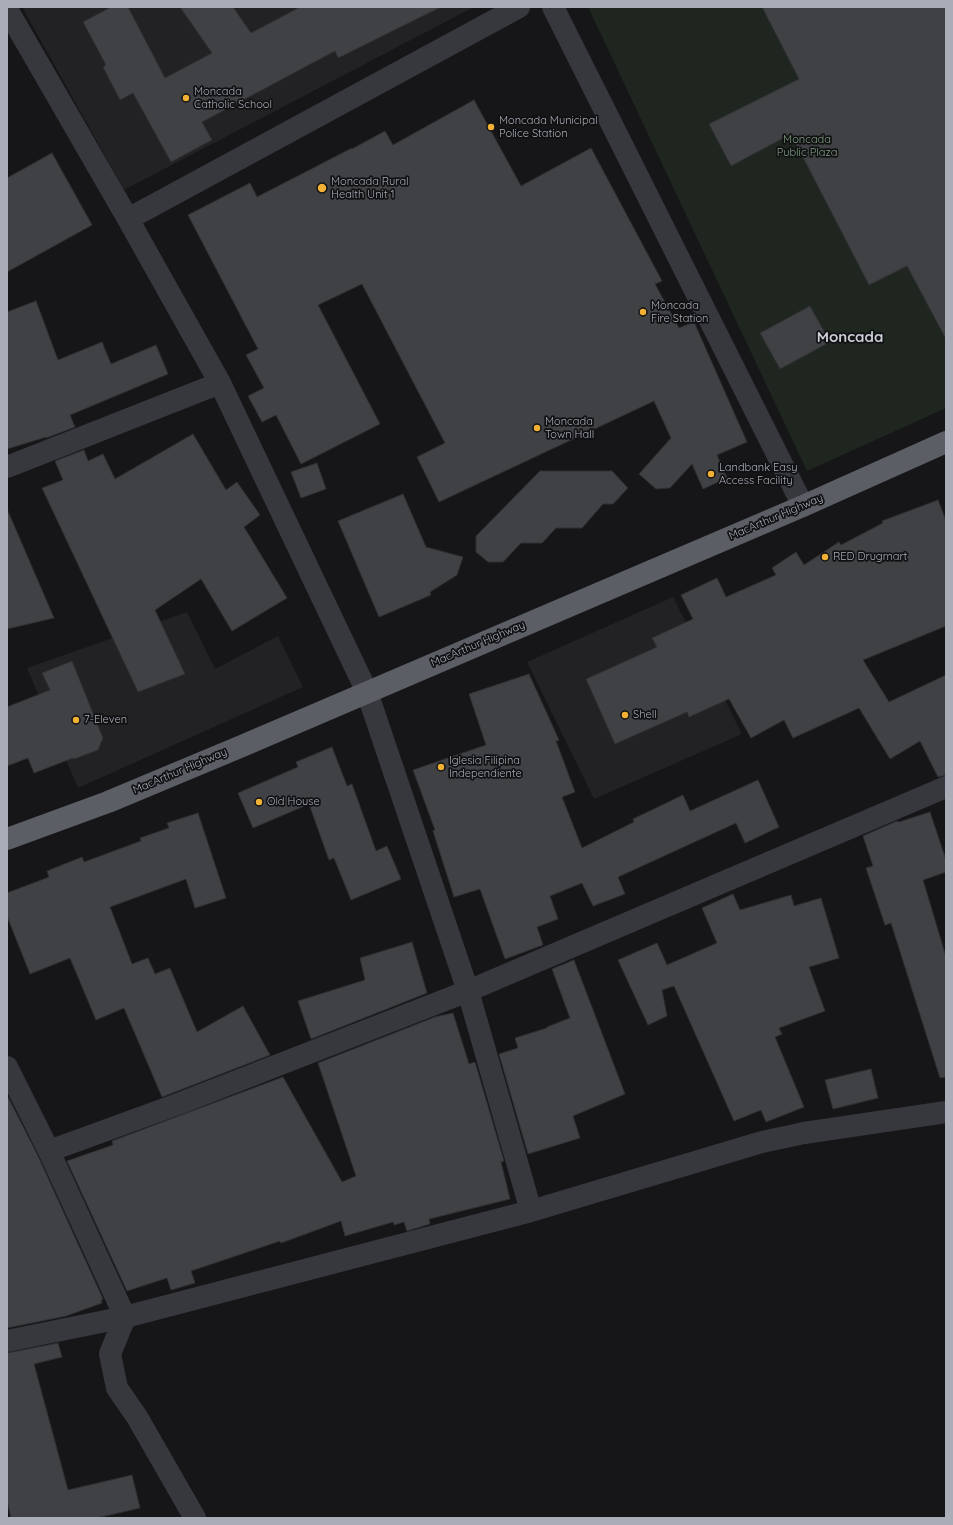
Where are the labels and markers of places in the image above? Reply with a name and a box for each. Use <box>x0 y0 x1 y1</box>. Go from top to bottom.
place label: Moncada Catholic School <box>194 85 272 111</box>
marker: Moncada Catholic School <box>181 93 191 103</box>
place label: Moncada Municipal Police Station <box>499 114 598 140</box>
marker: Moncada Municipal Police Station <box>486 122 496 132</box>
place label: Moncada Rural Health Unit 1 <box>331 175 409 201</box>
marker: Moncada Rural Health Unit 1 <box>316 182 328 194</box>
place label: Moncada Fire Station <box>651 299 708 325</box>
marker: Moncada Fire Station <box>638 307 648 317</box>
place label: Moncada Town Hall <box>545 415 594 441</box>
marker: Moncada Town Hall <box>532 423 542 433</box>
place label: Landbank Easy Access Facility <box>719 461 797 487</box>
marker: Landbank Easy Access Facility <box>706 469 716 479</box>
place label: RED Drugmart <box>833 550 907 564</box>
marker: RED Drugmart <box>820 552 830 562</box>
place label: Shell <box>633 708 657 722</box>
marker: Shell <box>620 710 630 720</box>
place label: 7-Eleven <box>84 713 127 727</box>
marker: 7-Eleven <box>71 715 81 725</box>
place label: Iglesia Filipina Independiente <box>449 754 522 780</box>
marker: Iglesia Filipina Independiente <box>436 762 446 772</box>
place label: Old House <box>267 795 320 809</box>
marker: Old House <box>254 797 264 807</box>

